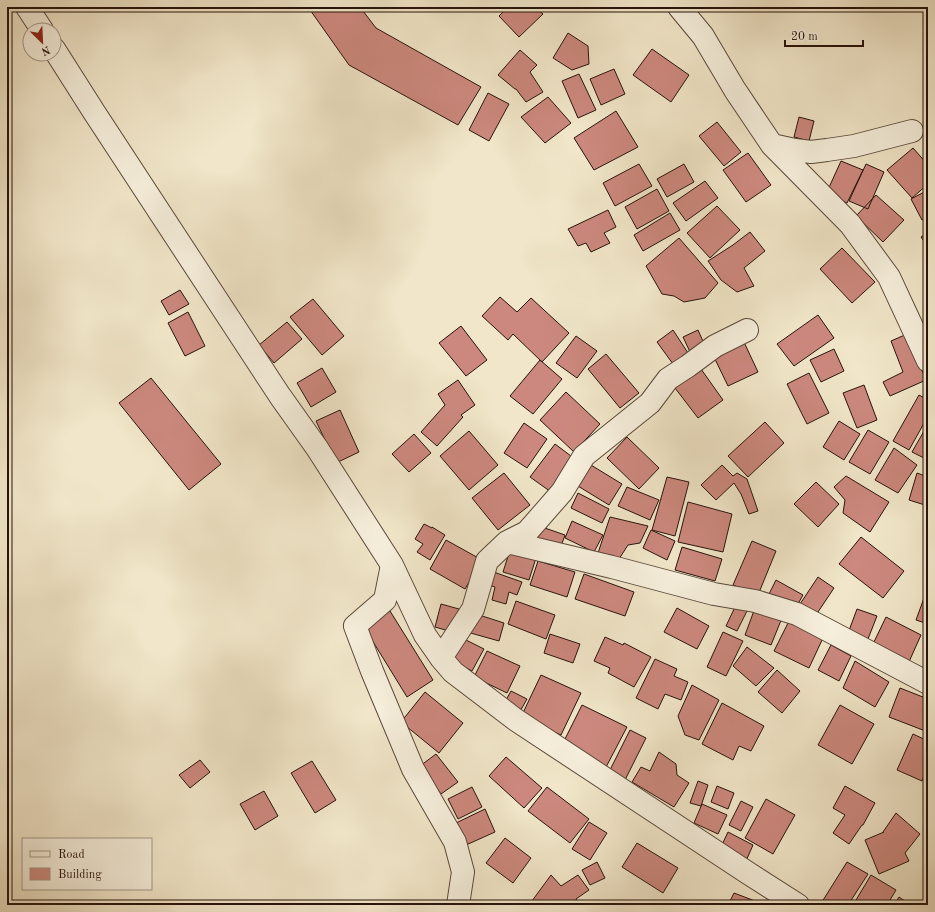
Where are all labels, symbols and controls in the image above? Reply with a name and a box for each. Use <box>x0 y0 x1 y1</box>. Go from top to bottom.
north arrow <box>22 22 62 62</box>
scale bar <box>785 22 863 48</box>
text: 20 m <box>791 31 818 43</box>
text: N <box>39 43 52 57</box>
legend <box>22 838 152 890</box>
text: Road <box>58 849 85 861</box>
text: Building <box>58 869 102 881</box>

